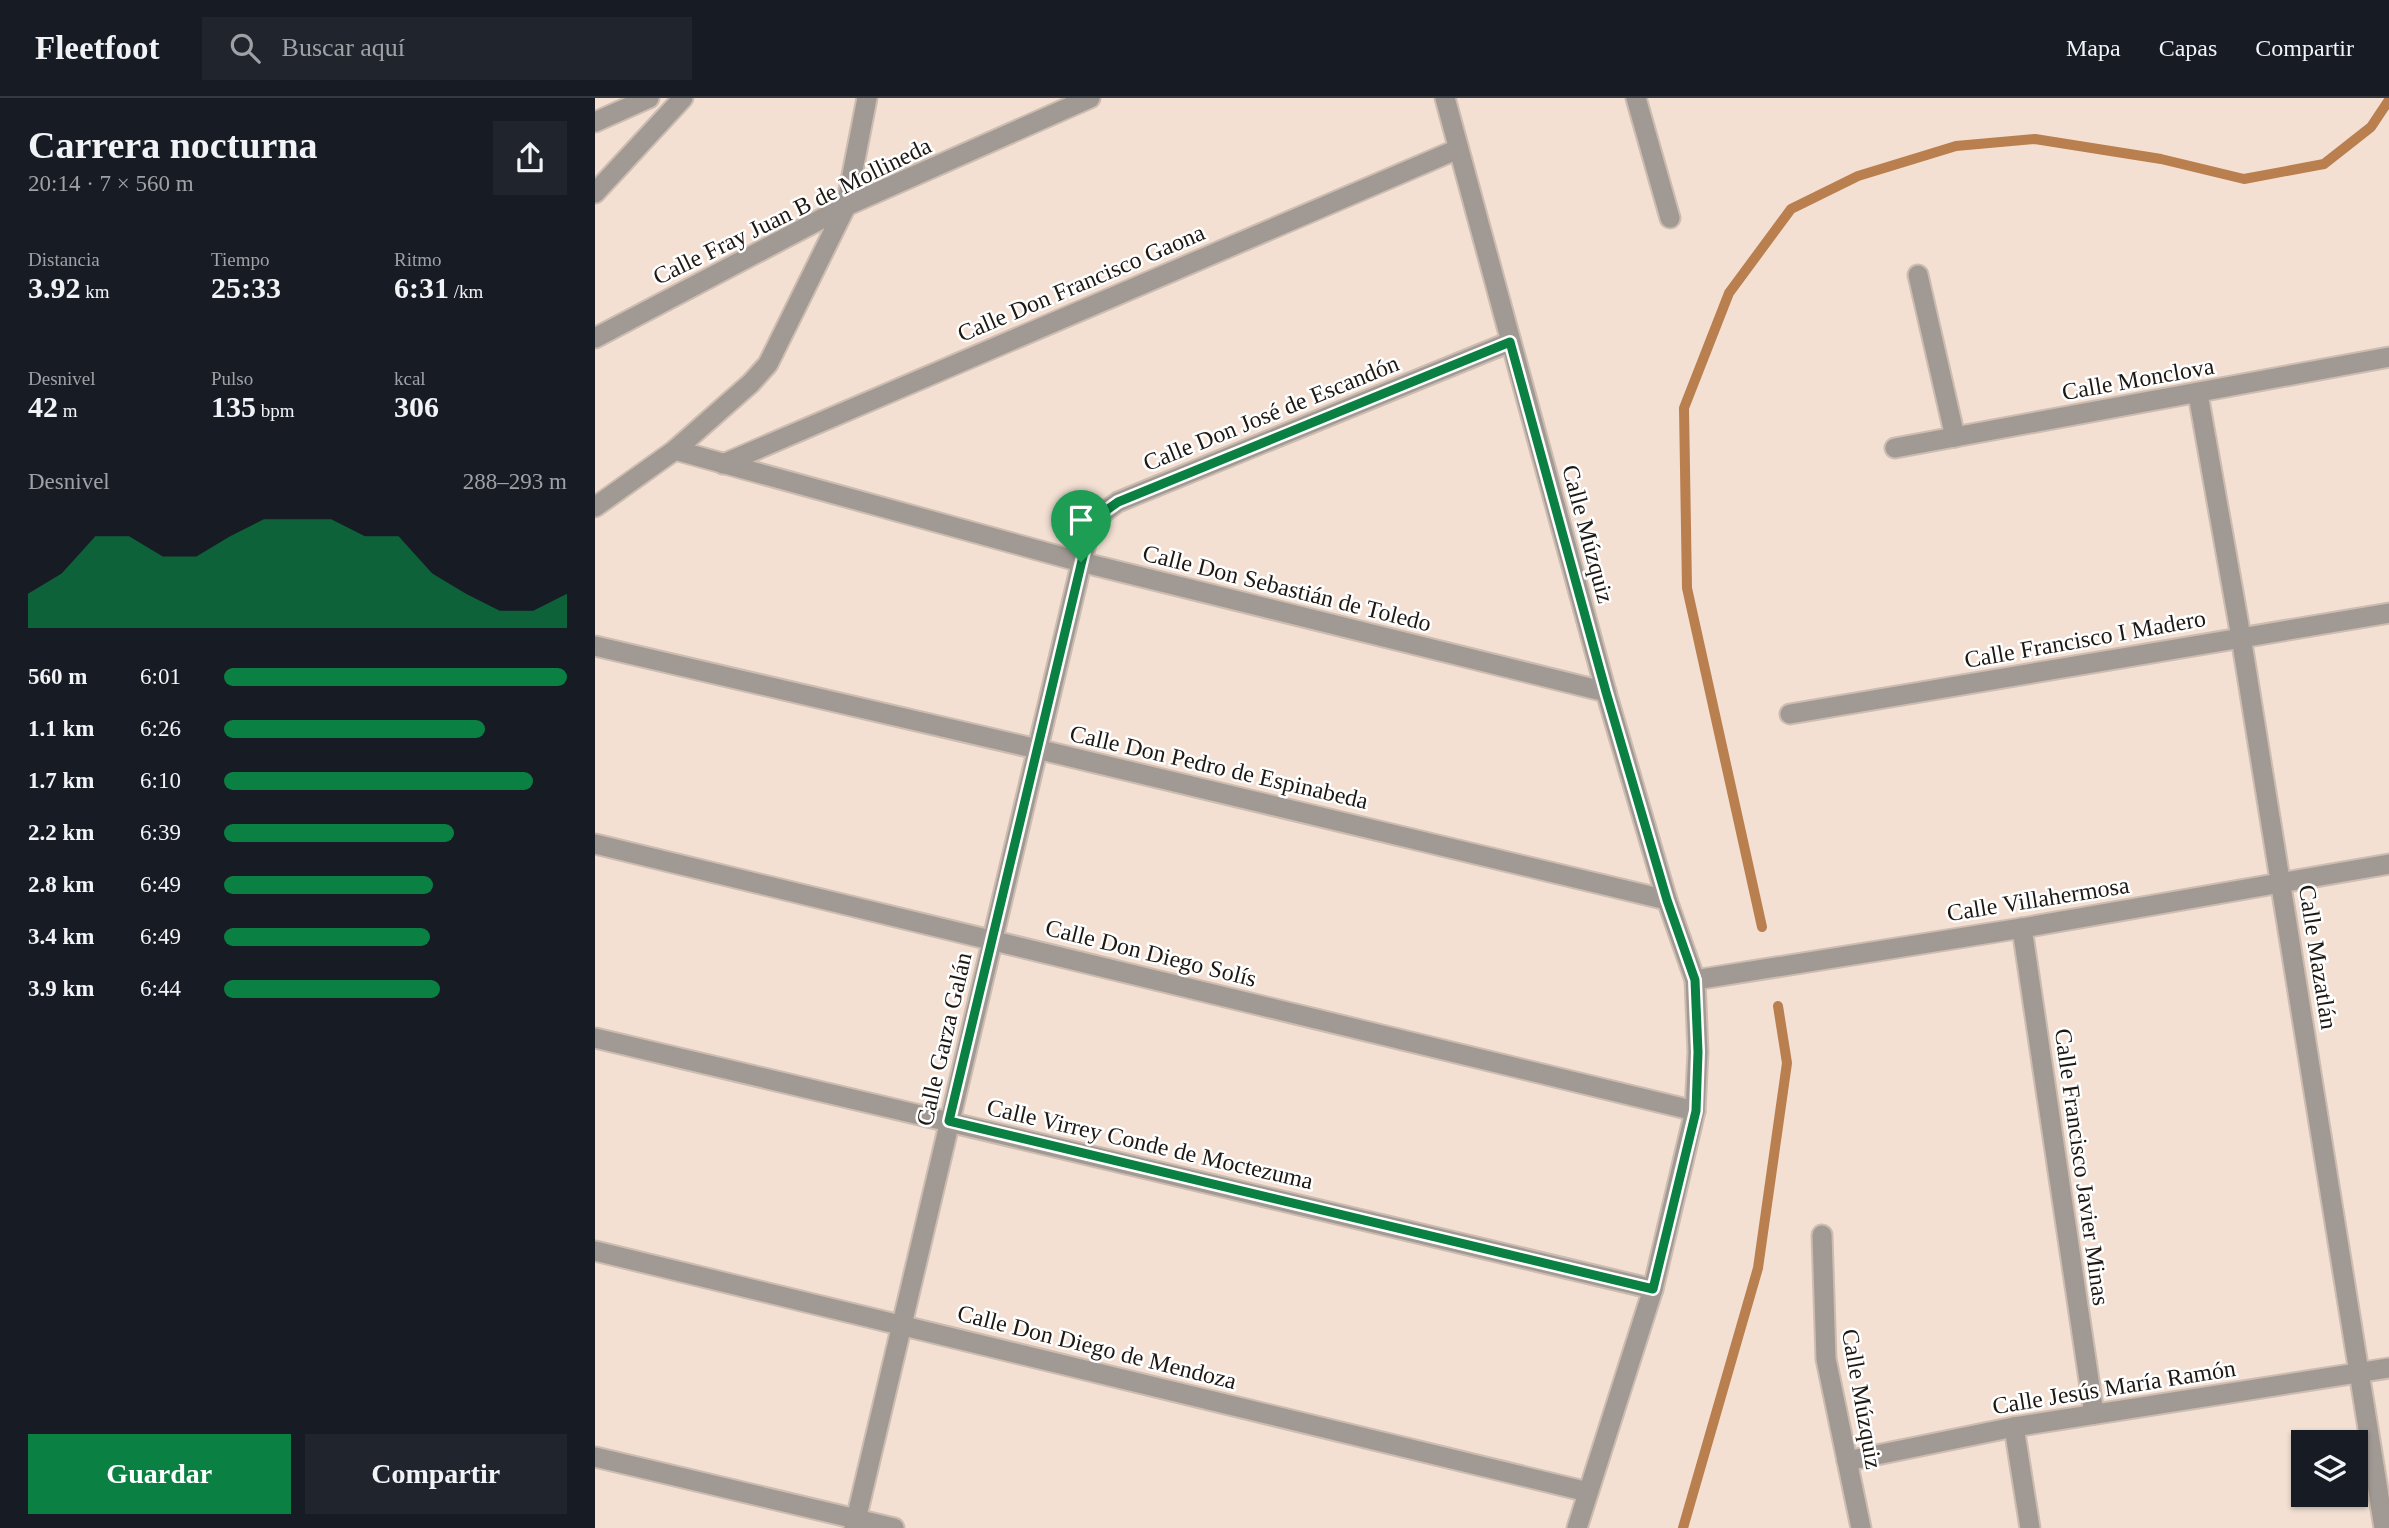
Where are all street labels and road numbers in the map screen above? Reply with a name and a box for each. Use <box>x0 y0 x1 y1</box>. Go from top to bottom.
street label: Calle Fray Juan B de Mollineda <box>649 132 935 290</box>
street label: Calle Don Francisco Gaona <box>954 219 1209 347</box>
street label: Calle Don José de Escandón <box>1139 350 1403 476</box>
street label: Calle Monclova <box>2060 353 2216 405</box>
street label: Calle Múzquiz <box>1557 462 1619 606</box>
street label: Calle Don Sebastián de Toledo <box>1140 540 1434 636</box>
street label: Calle Francisco I Madero <box>1962 605 2208 673</box>
street label: Calle Don Pedro de Espinabeda <box>1067 720 1371 814</box>
street label: Calle Villahermosa <box>1945 872 2131 926</box>
street label: Calle Mazatlán <box>2294 883 2342 1031</box>
street label: Calle Don Diego Solís <box>1043 914 1259 992</box>
street label: Calle Garza Galán <box>911 950 977 1128</box>
street label: Calle Francisco Javier Minas <box>2050 1027 2114 1307</box>
street label: Calle Virrey Conde de Moctezuma <box>984 1094 1316 1194</box>
street label: Calle Don Diego de Mendoza <box>955 1300 1240 1394</box>
street label: Calle Múzquiz <box>1837 1327 1887 1471</box>
street label: Calle Jesús María Ramón <box>1991 1355 2237 1419</box>

